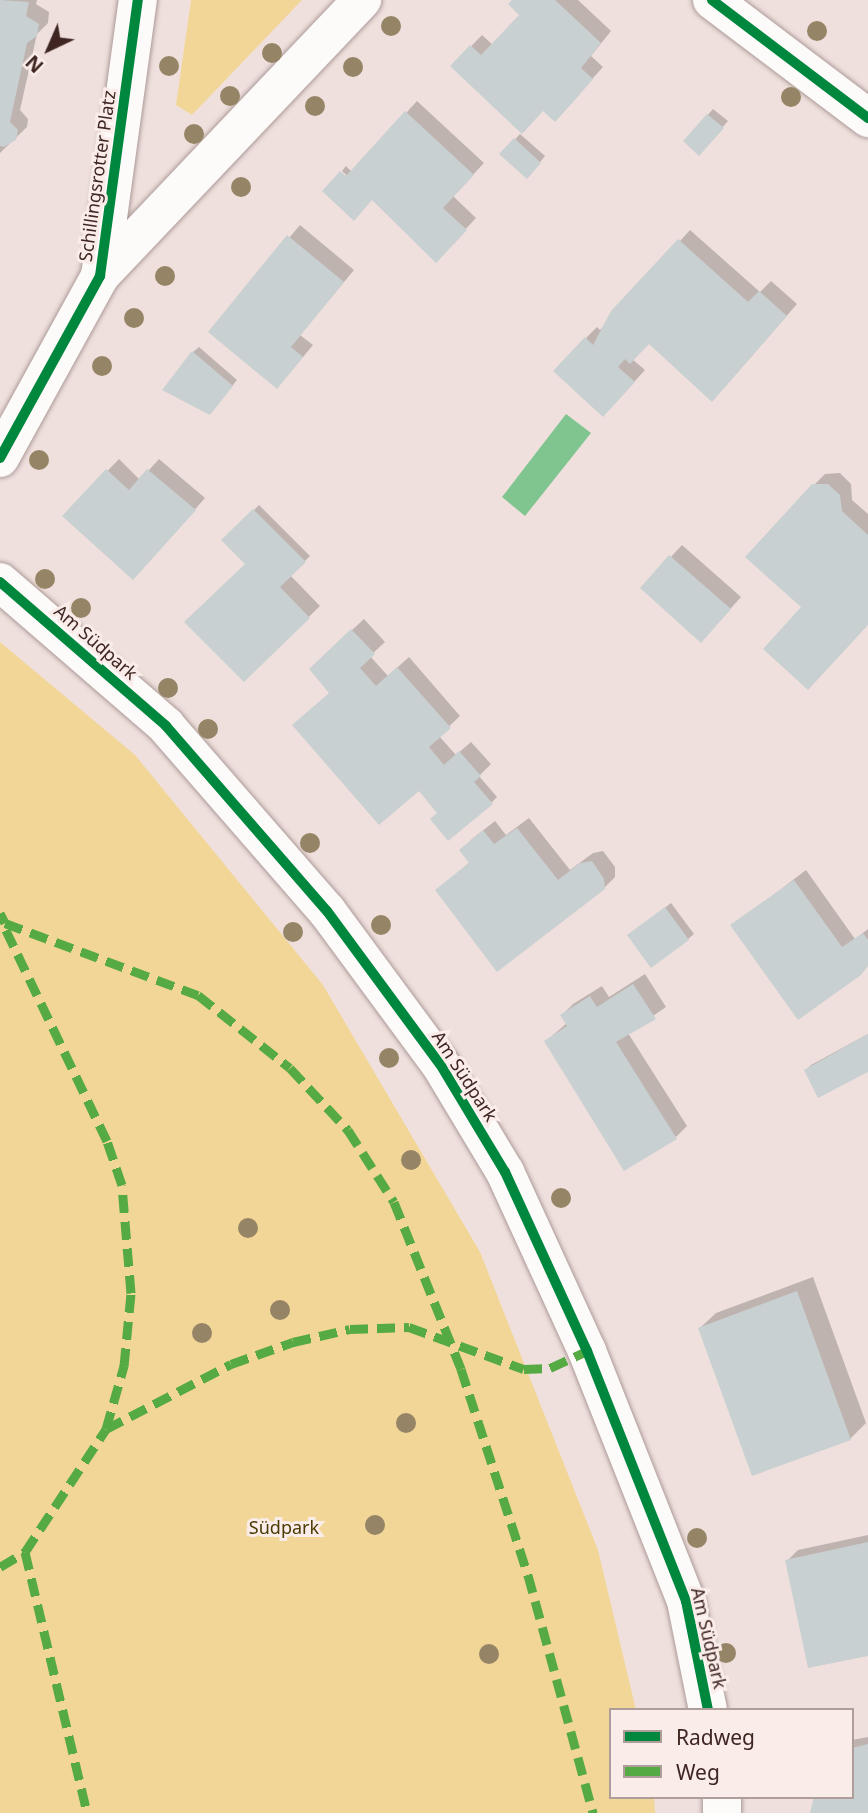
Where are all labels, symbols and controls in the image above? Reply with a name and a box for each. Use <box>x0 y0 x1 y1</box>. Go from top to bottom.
north arrow <box>14 14 84 84</box>
text: N <box>20 49 49 79</box>
street label: Schillingsrotter Platz <box>74 89 120 263</box>
street label: Am Südpark <box>50 600 142 684</box>
street label: Am Südpark <box>428 1027 502 1125</box>
park label: Südpark <box>249 1516 319 1538</box>
street label: Am Südpark <box>687 1585 731 1691</box>
legend <box>609 1708 854 1799</box>
text: Radweg <box>676 1723 755 1751</box>
text: Weg <box>676 1758 720 1786</box>

